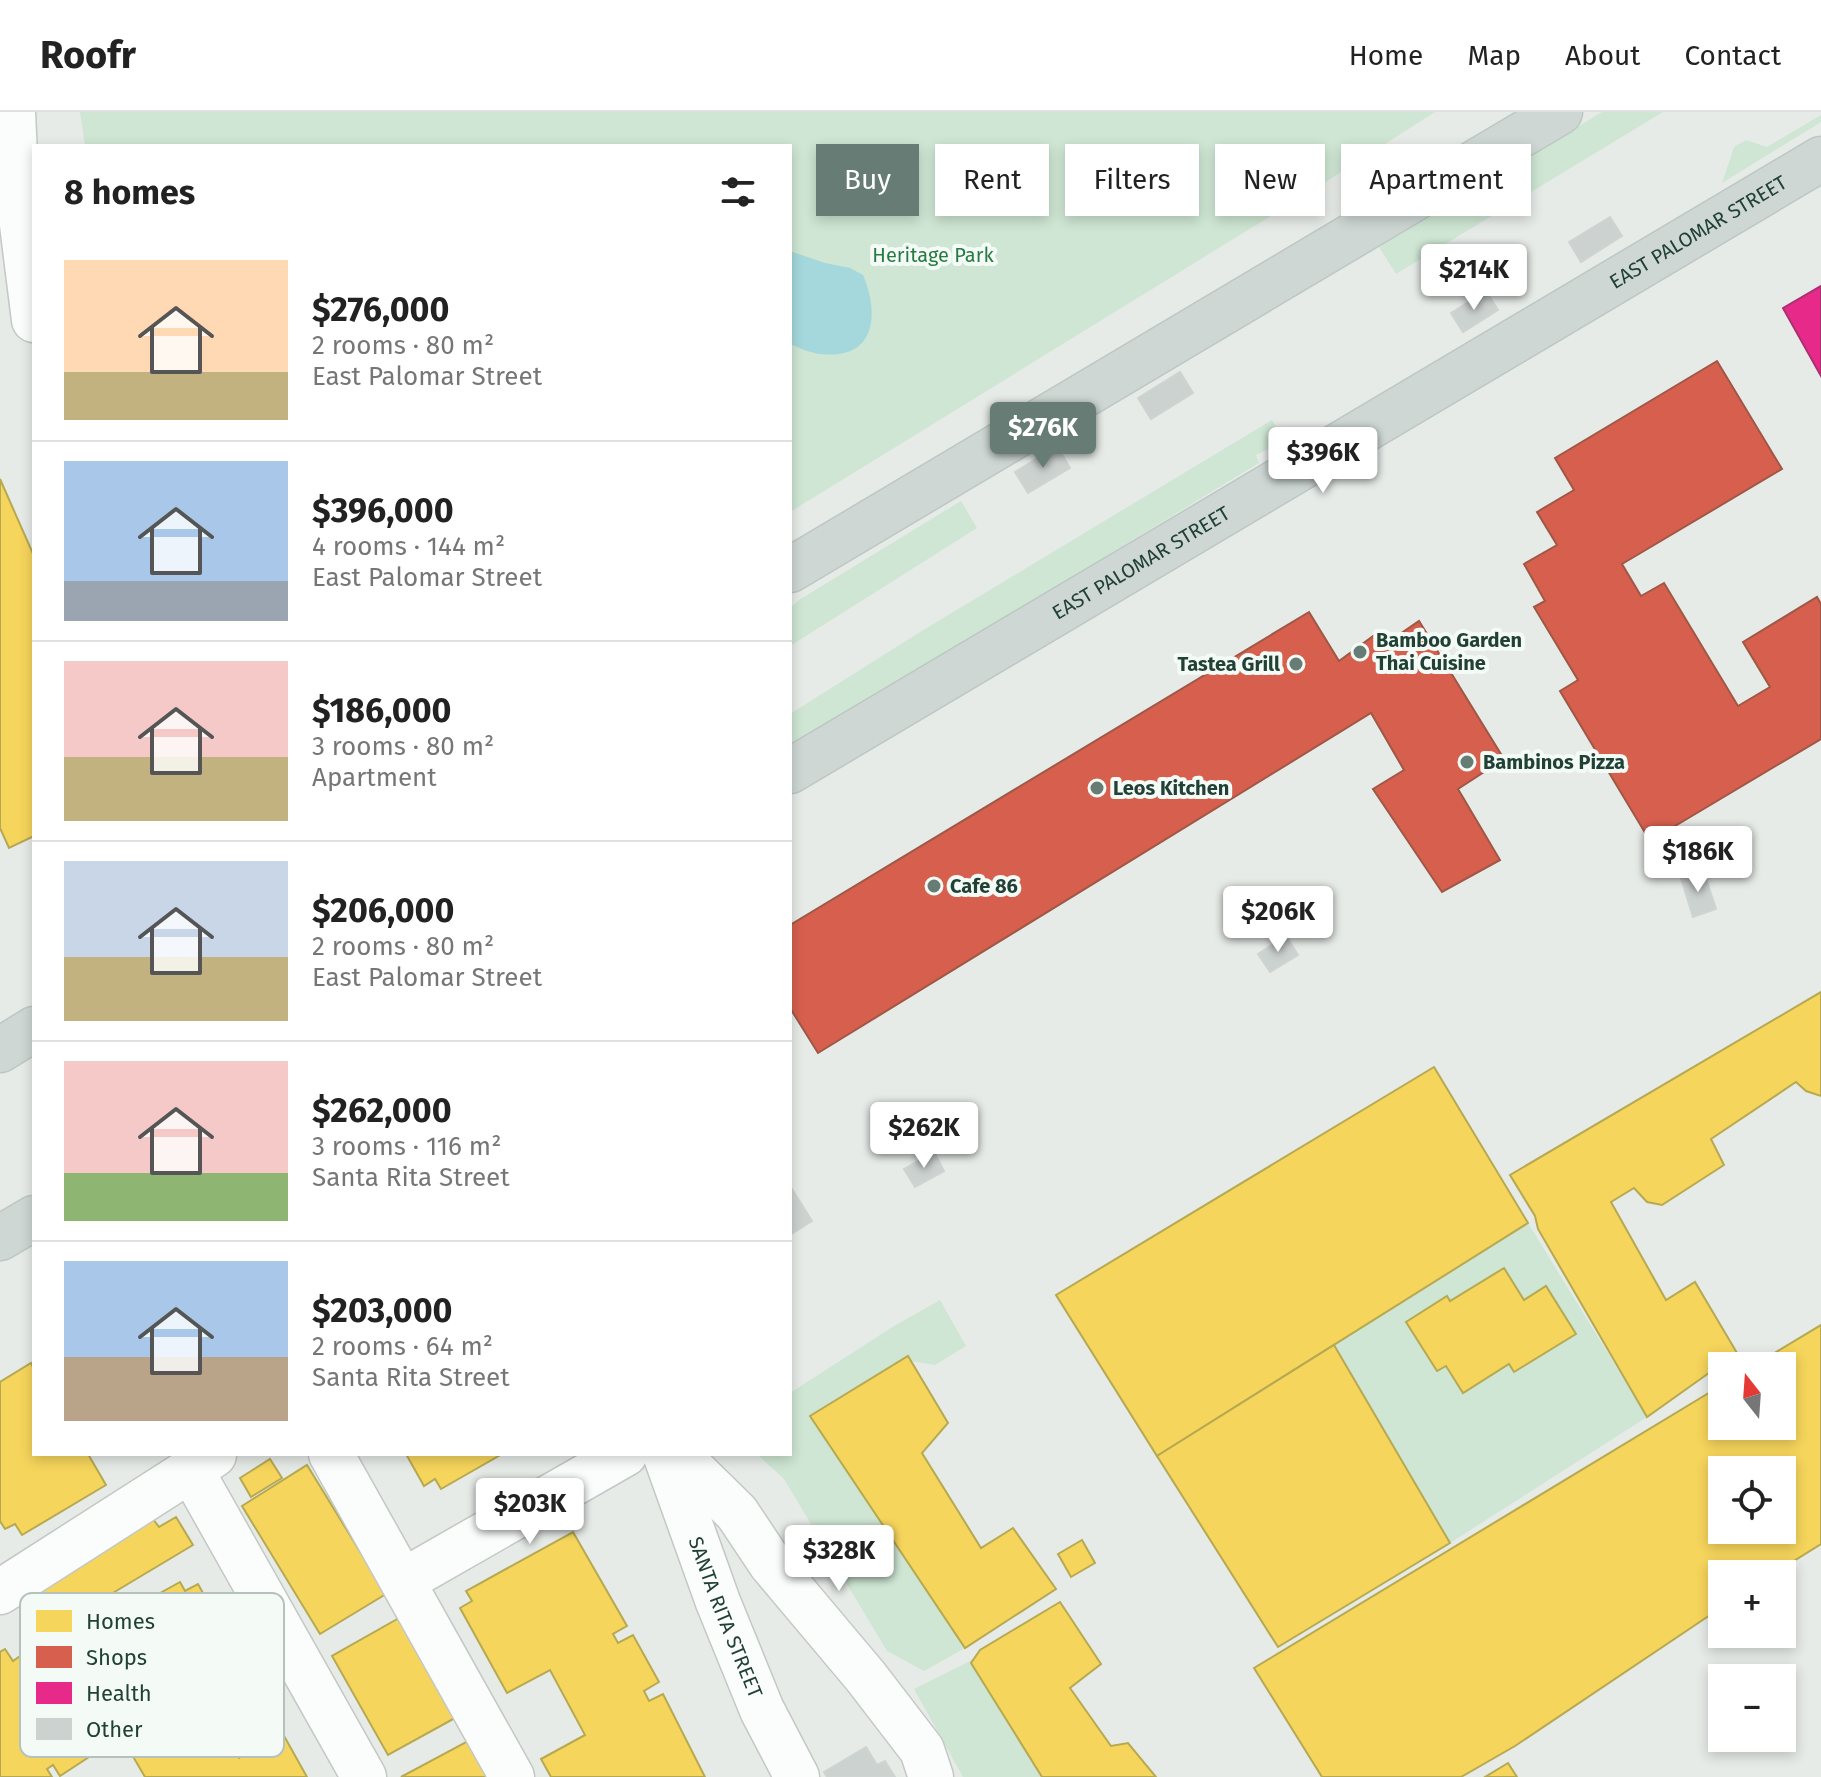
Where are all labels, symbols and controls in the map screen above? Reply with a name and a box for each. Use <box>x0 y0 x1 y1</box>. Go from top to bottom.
text: Roofr <box>40 32 136 78</box>
text: Home <box>1349 39 1423 72</box>
text: Map <box>1467 39 1521 72</box>
text: About <box>1565 39 1640 72</box>
text: Contact <box>1684 39 1781 72</box>
chip: Buy <box>816 144 919 216</box>
chip: Rent <box>935 144 1049 216</box>
chip: Filters <box>1065 144 1199 216</box>
chip: New <box>1215 144 1325 216</box>
chip: Apartment <box>1341 144 1531 216</box>
icon: filters <box>716 170 760 214</box>
street label: EAST PALOMAR STREET <box>1605 170 1792 294</box>
text: 8 homes <box>64 172 195 213</box>
park label: Heritage Park <box>872 243 994 267</box>
pin: $214K <box>1418 244 1530 312</box>
text: $214K <box>1439 254 1509 285</box>
text: $276,000 <box>312 289 449 330</box>
icon: home <box>128 292 224 388</box>
text: 2 rooms · 80 m² <box>312 330 494 361</box>
text: East Palomar Street <box>312 361 542 392</box>
pin: $276K <box>987 402 1099 470</box>
text: $276K <box>1008 412 1078 443</box>
pin: $396K <box>1267 427 1379 495</box>
text: $396K <box>1286 437 1360 468</box>
text: $396,000 <box>312 490 454 531</box>
icon: home <box>128 493 224 589</box>
street label: EAST PALOMAR STREET <box>1048 501 1234 625</box>
text: 4 rooms · 144 m² <box>312 531 505 562</box>
text: East Palomar Street <box>312 562 542 593</box>
place label: Bamboo Garden Thai Cuisine <box>1376 628 1522 675</box>
marker: Bamboo Garden Thai Cuisine <box>1351 643 1369 661</box>
place label: Tastea Grill <box>1177 652 1280 676</box>
marker: Tastea Grill <box>1287 655 1305 673</box>
text: $186,000 <box>312 690 452 731</box>
icon: home <box>128 693 224 789</box>
text: 3 rooms · 80 m² <box>312 731 494 762</box>
place label: Bambinos Pizza <box>1483 750 1625 774</box>
marker: Bambinos Pizza <box>1458 753 1476 771</box>
text: Apartment <box>312 762 437 793</box>
place label: Leos Kitchen <box>1113 776 1229 800</box>
marker: Leos Kitchen <box>1088 779 1106 797</box>
pin: $186K <box>1642 826 1754 894</box>
text: $186K <box>1662 836 1734 867</box>
place label: Cafe 86 <box>950 874 1018 898</box>
marker: Cafe 86 <box>925 877 943 895</box>
pin: $206K <box>1222 886 1334 954</box>
text: $206,000 <box>312 890 454 931</box>
icon: home <box>128 893 224 989</box>
text: $206K <box>1241 896 1315 927</box>
text: 2 rooms · 80 m² <box>312 931 494 962</box>
text: East Palomar Street <box>312 962 542 993</box>
text: $262,000 <box>312 1090 452 1131</box>
icon: home <box>128 1093 224 1189</box>
pin: $262K <box>868 1102 980 1170</box>
text: $262K <box>888 1112 960 1143</box>
text: 3 rooms · 116 m² <box>312 1131 501 1162</box>
text: Santa Rita Street <box>312 1162 510 1193</box>
text: $203,000 <box>312 1290 453 1331</box>
icon: home <box>128 1293 224 1389</box>
text: 2 rooms · 64 m² <box>312 1331 493 1362</box>
north arrow <box>1708 1352 1796 1440</box>
map controls <box>1708 1352 1796 1752</box>
text: Santa Rita Street <box>312 1362 510 1393</box>
button: locate <box>1708 1456 1796 1544</box>
pin: $203K <box>474 1478 586 1546</box>
text: $203K <box>494 1488 566 1519</box>
pin: $328K <box>783 1525 895 1593</box>
street label: SANTA RITA STREET <box>684 1533 768 1702</box>
text: $328K <box>803 1535 875 1566</box>
button: + <box>1708 1560 1796 1648</box>
legend <box>20 1593 284 1757</box>
text: Homes <box>86 1608 155 1635</box>
text: Shops <box>86 1644 147 1671</box>
button: − <box>1708 1664 1796 1752</box>
text: Health <box>86 1680 152 1707</box>
text: Other <box>86 1716 143 1743</box>

